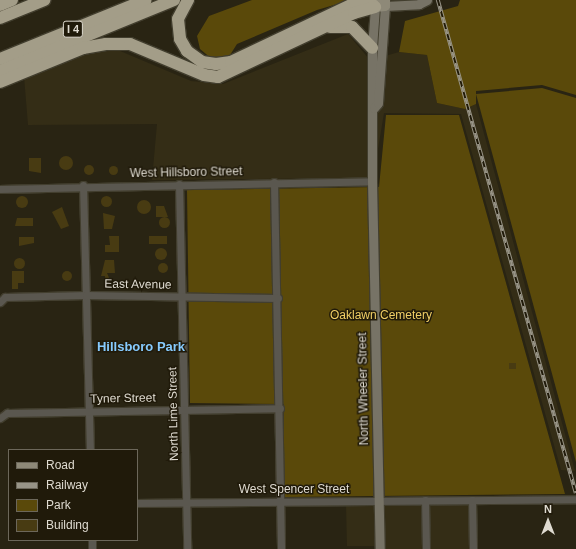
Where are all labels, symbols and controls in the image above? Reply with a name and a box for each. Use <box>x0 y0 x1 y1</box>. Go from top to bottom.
road number: I 4 <box>62 20 84 38</box>
street label: West Hillsboro Street <box>130 165 242 181</box>
street label: East Avenue <box>104 277 172 293</box>
park label: Oaklawn Cemetery <box>330 309 432 323</box>
street label: North Wheeler Street <box>356 333 372 445</box>
district label: Hillsboro Park <box>97 339 185 355</box>
street label: North Lime Street <box>166 367 182 461</box>
street label: Tyner Street <box>90 391 156 407</box>
legend <box>8 449 138 541</box>
text: Road <box>46 458 75 472</box>
text: Railway <box>46 478 88 492</box>
street label: West Spencer Street <box>239 483 349 497</box>
text: Park <box>46 498 71 512</box>
north arrow <box>528 501 568 541</box>
text: N <box>544 503 552 515</box>
text: Building <box>46 518 89 532</box>

